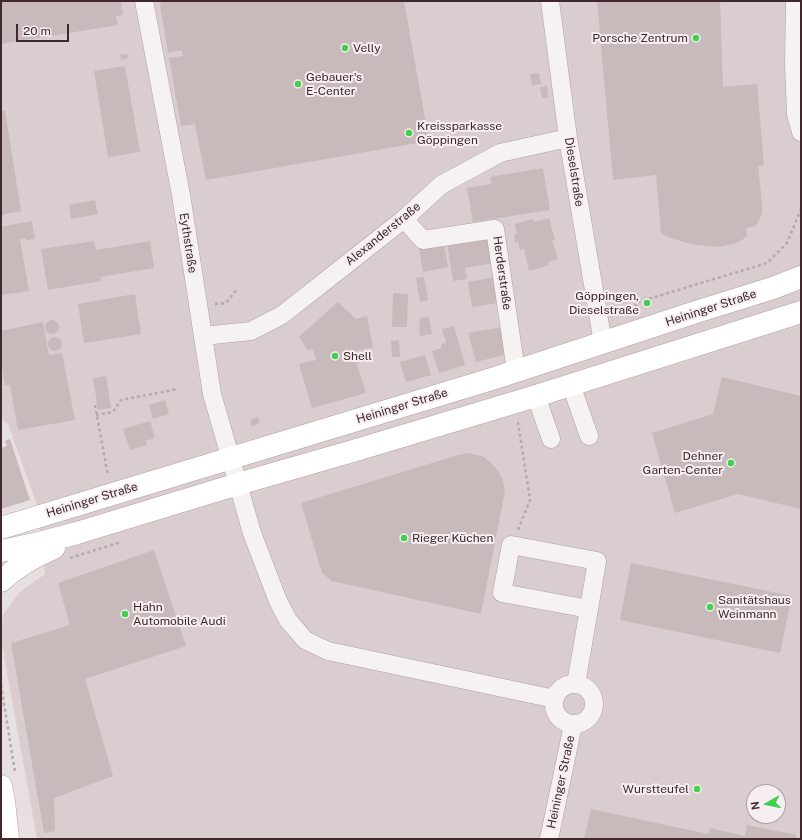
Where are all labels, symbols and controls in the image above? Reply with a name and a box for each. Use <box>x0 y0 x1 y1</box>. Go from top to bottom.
scale bar <box>18 16 71 42</box>
text: 20 m <box>23 24 51 38</box>
place label: Porsche Zentrum <box>592 31 688 45</box>
marker: Porsche Zentrum <box>691 33 701 43</box>
place label: Velly <box>353 41 381 55</box>
marker: Velly <box>340 43 350 53</box>
place label: Gebauer's E-Center <box>306 70 362 98</box>
marker: Gebauer's E-Center <box>293 79 303 89</box>
place label: Kreissparkasse Göppingen <box>417 119 502 147</box>
marker: Kreissparkasse Göppingen <box>404 128 414 138</box>
street label: Dieselstraße <box>561 136 587 208</box>
street label: Alexanderstraße <box>343 199 423 269</box>
street label: Eythstraße <box>176 212 200 274</box>
street label: Herderstraße <box>490 235 514 311</box>
street label: Heininger Straße <box>664 286 758 330</box>
place label: Göppingen, Dieselstraße <box>569 289 639 317</box>
marker: Göppingen, Dieselstraße <box>642 298 652 308</box>
place label: Shell <box>343 349 372 363</box>
marker: Shell <box>330 351 340 361</box>
street label: Heininger Straße <box>354 385 450 427</box>
place label: Dehner Garten-Center <box>643 449 723 477</box>
marker: Dehner Garten-Center <box>726 458 736 468</box>
street label: Heininger Straße <box>44 479 140 521</box>
place label: Rieger Küchen <box>412 531 493 545</box>
marker: Rieger Küchen <box>399 533 409 543</box>
place label: Sanitätshaus Weinmann <box>718 593 791 621</box>
place label: Hahn Automobile Audi <box>133 600 226 628</box>
marker: Sanitätshaus Weinmann <box>705 602 715 612</box>
marker: Hahn Automobile Audi <box>120 609 130 619</box>
street label: Heininger Straße <box>544 734 578 830</box>
place label: Wurstteufel <box>622 782 689 796</box>
marker: Wurstteufel <box>692 784 702 794</box>
north arrow <box>746 784 786 824</box>
text: N <box>749 801 762 811</box>

